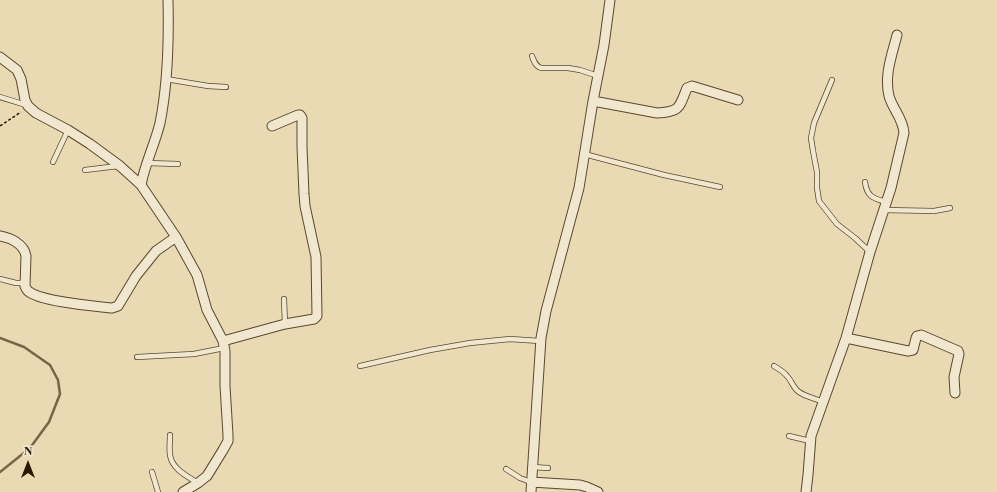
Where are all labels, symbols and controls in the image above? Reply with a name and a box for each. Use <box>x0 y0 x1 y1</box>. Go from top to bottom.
north arrow <box>8 444 48 484</box>
text: N <box>24 445 32 459</box>

